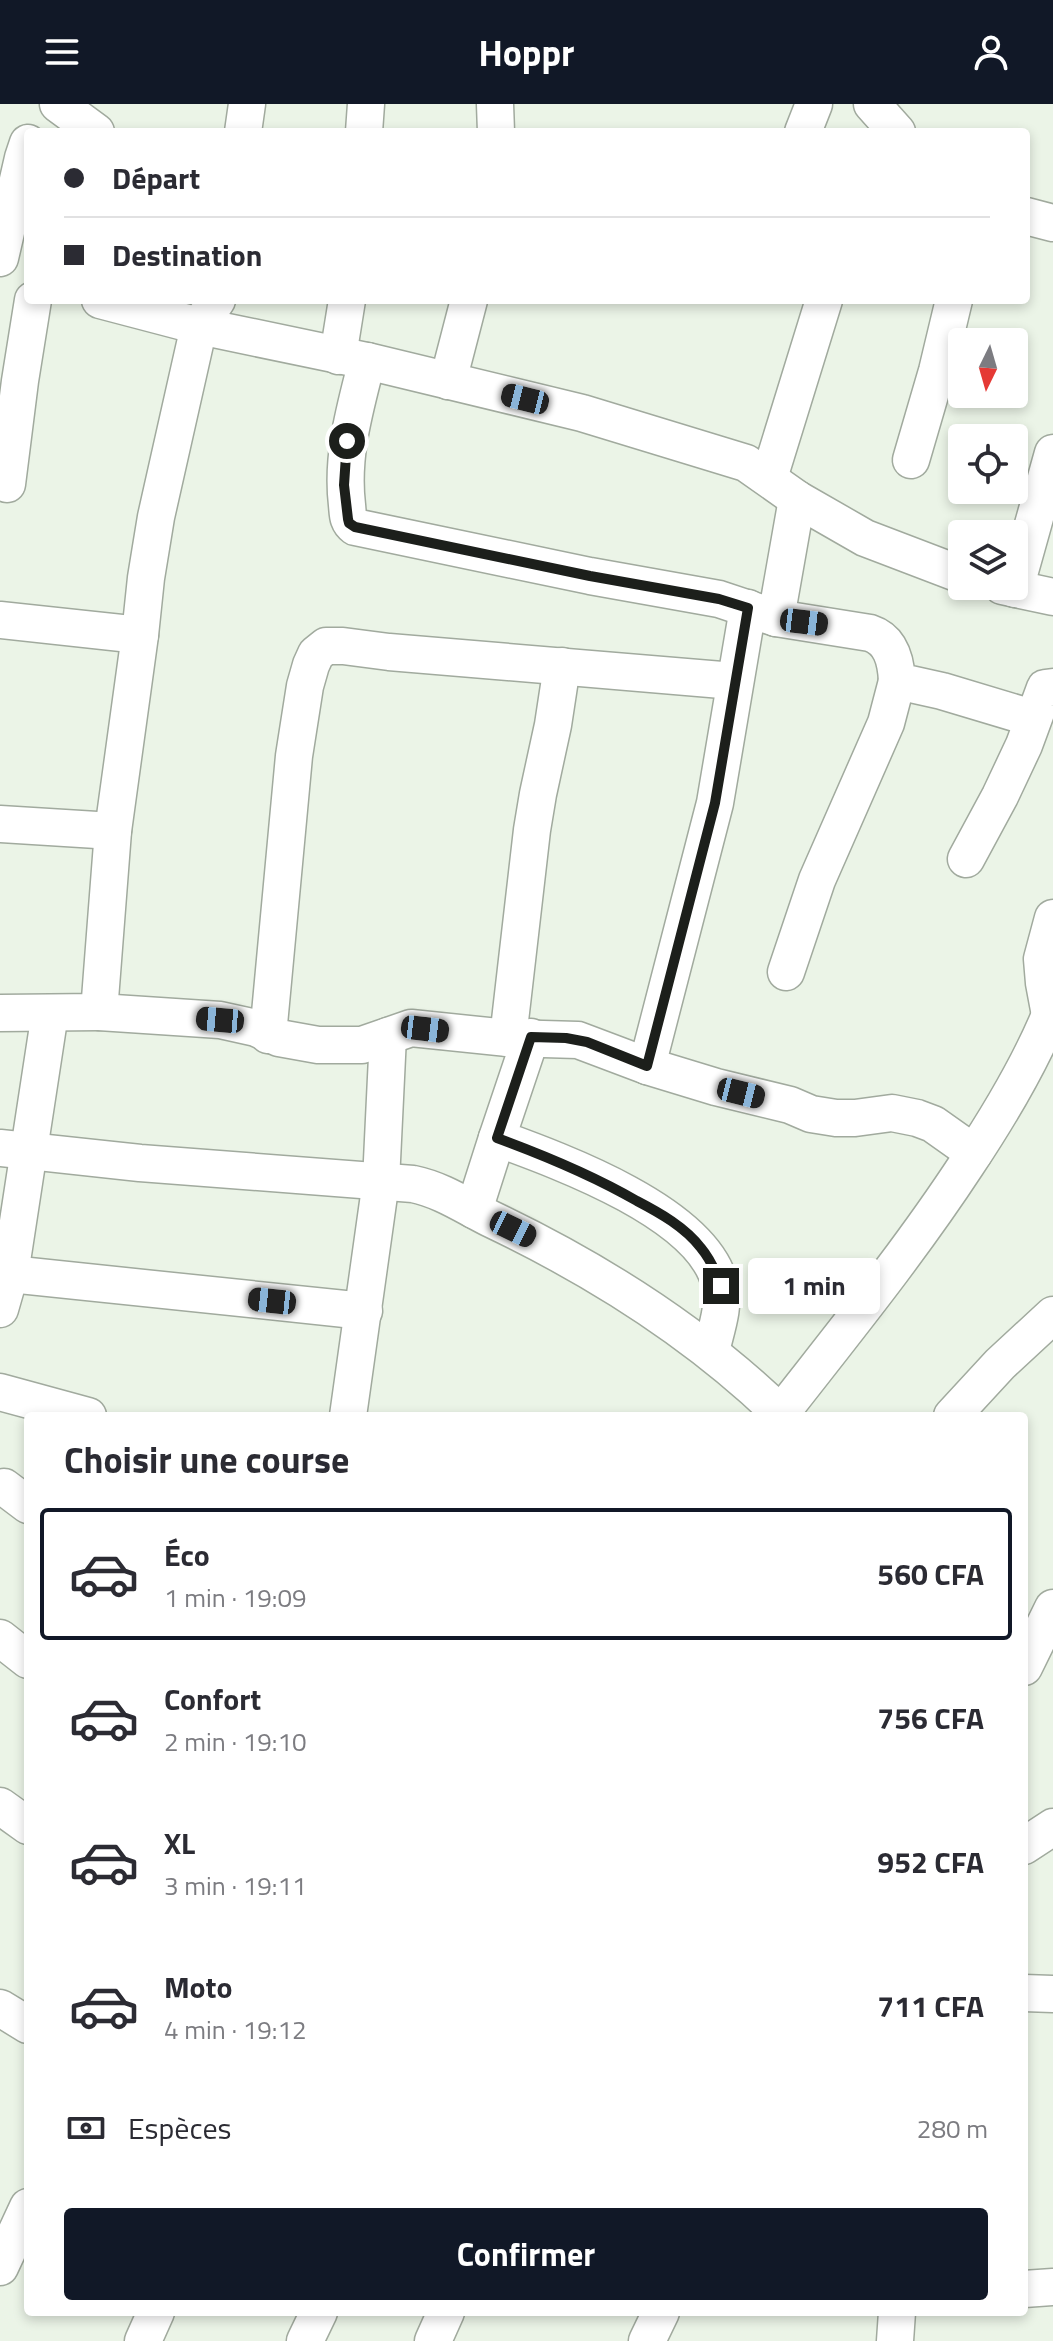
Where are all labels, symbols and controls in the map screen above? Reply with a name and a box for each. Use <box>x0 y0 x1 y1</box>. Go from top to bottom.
text: Hoppr <box>479 25 574 80</box>
icon: menu <box>40 30 84 74</box>
icon: person <box>969 30 1013 74</box>
text: Départ <box>112 155 200 201</box>
text: Destination <box>112 232 262 278</box>
north arrow <box>948 328 1028 408</box>
map controls <box>948 328 1028 600</box>
car <box>499 382 551 416</box>
route start <box>329 423 365 459</box>
button: locate <box>948 424 1028 504</box>
button: layers <box>948 520 1028 600</box>
car <box>779 607 829 637</box>
car <box>195 1006 245 1034</box>
car <box>400 1014 450 1044</box>
car <box>715 1076 767 1110</box>
car <box>486 1208 540 1250</box>
callout: 1 min <box>749 1258 881 1314</box>
text: 1 min <box>782 1266 846 1305</box>
route end <box>703 1268 739 1304</box>
car <box>247 1287 297 1315</box>
text: Choisir une course <box>64 1432 349 1487</box>
text: Éco <box>164 1532 210 1578</box>
icon: car <box>68 1538 140 1610</box>
text: 560 CFA <box>877 1551 984 1597</box>
text: 1 min · 19:09 <box>164 1578 307 1617</box>
text: Confort <box>164 1676 261 1722</box>
icon: car <box>68 1682 140 1754</box>
text: 756 CFA <box>877 1695 984 1741</box>
text: 2 min · 19:10 <box>164 1722 307 1761</box>
text: XL <box>164 1820 195 1866</box>
icon: car <box>68 1826 140 1898</box>
text: 952 CFA <box>877 1839 984 1885</box>
text: 3 min · 19:11 <box>164 1866 307 1905</box>
text: Moto <box>164 1964 232 2010</box>
icon: car <box>68 1970 140 2042</box>
text: 711 CFA <box>877 1983 984 2029</box>
text: 4 min · 19:12 <box>164 2010 307 2049</box>
text: Espèces <box>128 2105 232 2151</box>
icon: cash <box>64 2106 108 2150</box>
text: 280 m <box>917 2109 988 2148</box>
button: Confirmer <box>64 2208 988 2300</box>

